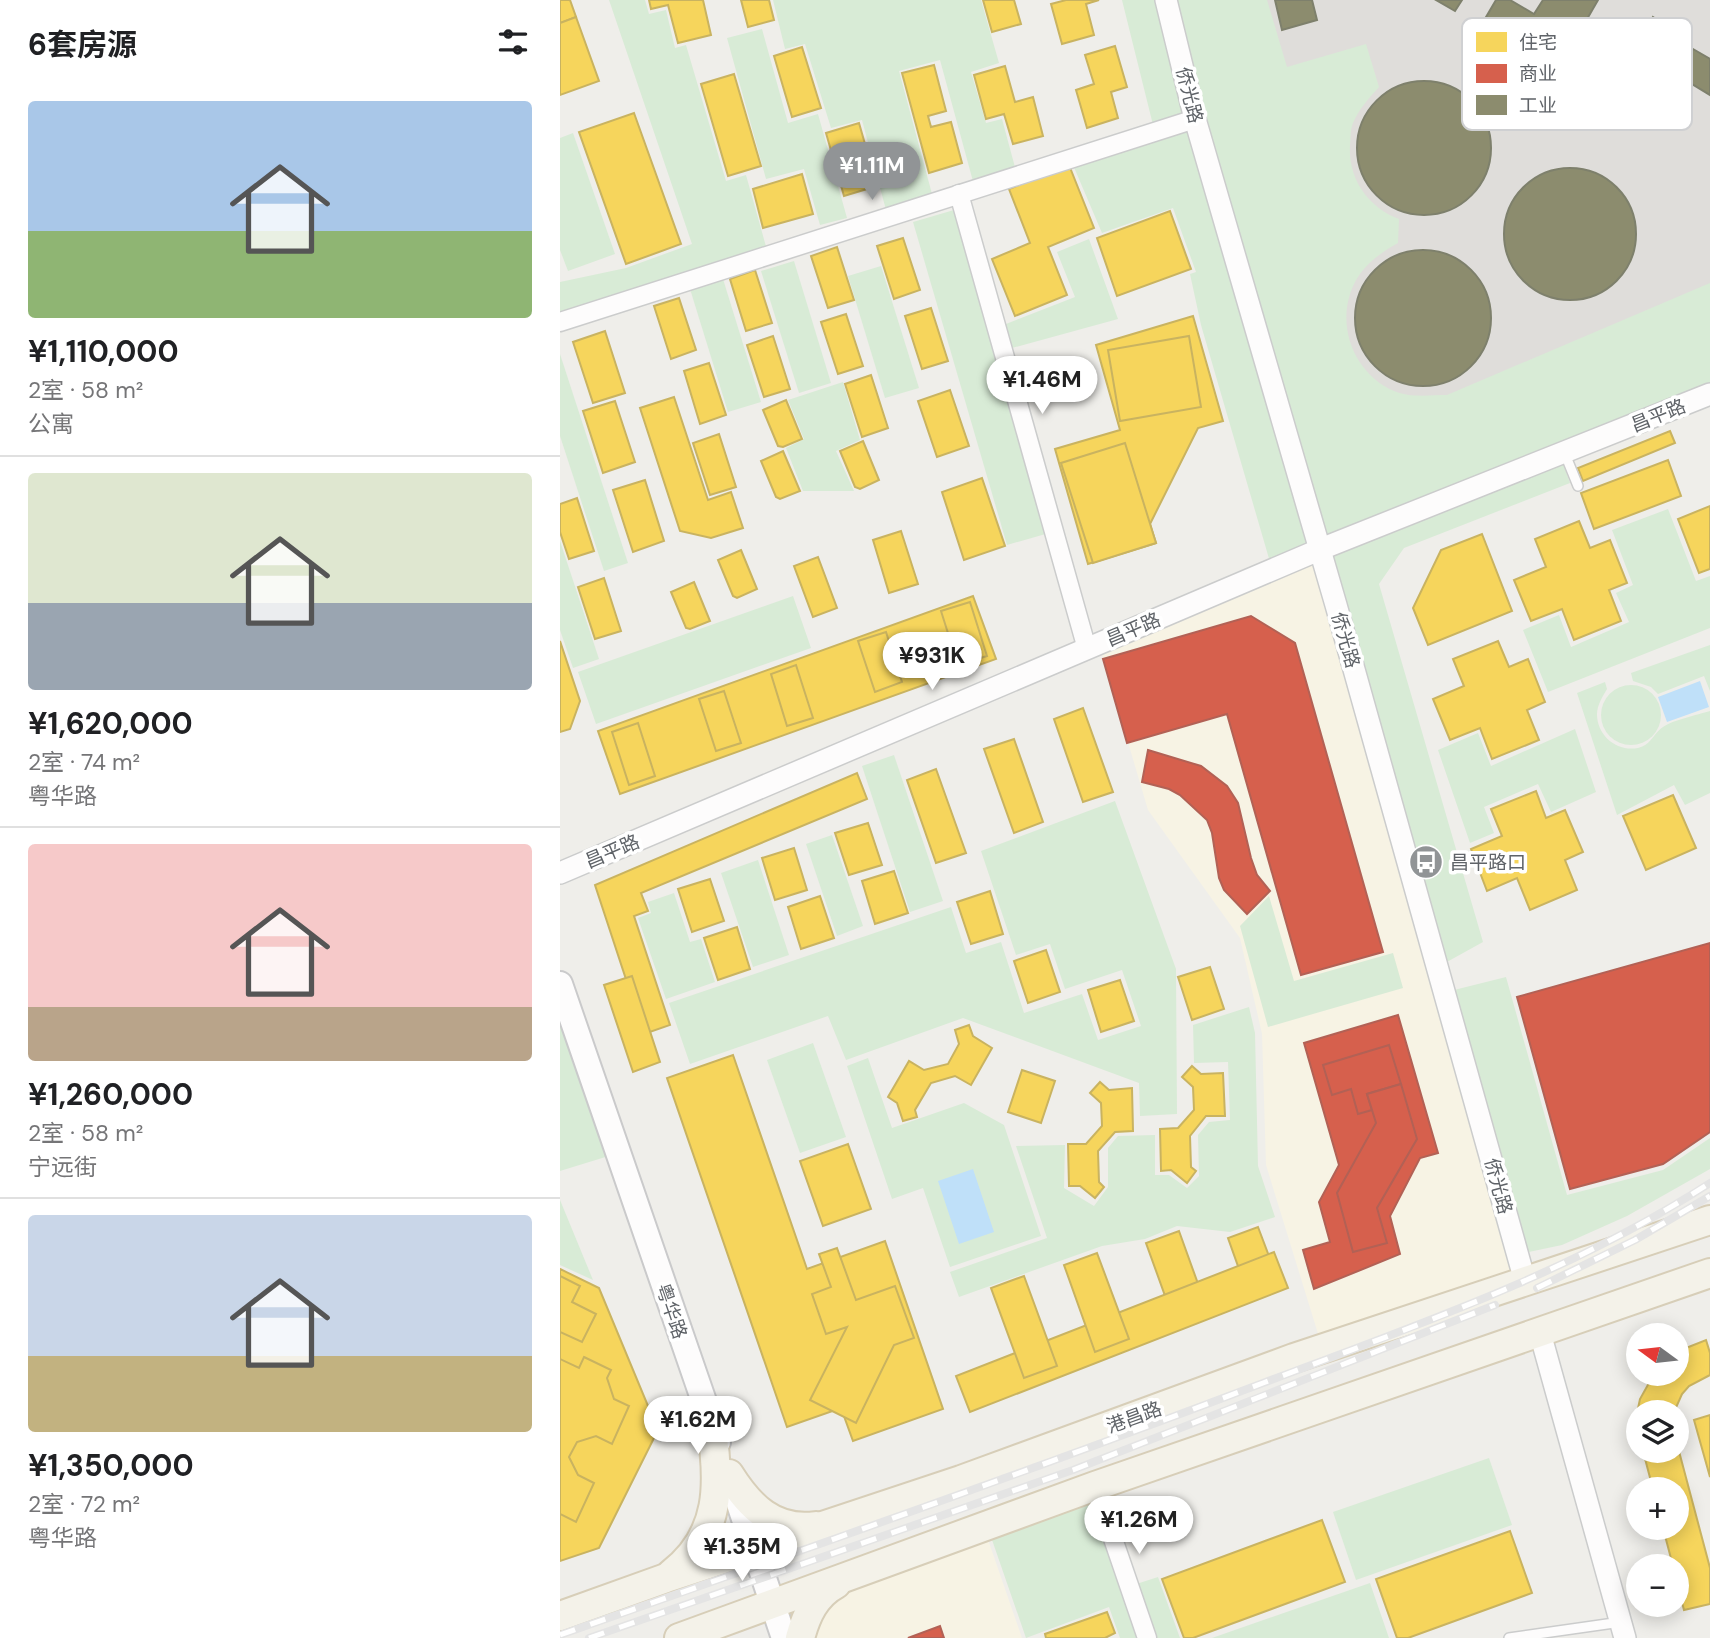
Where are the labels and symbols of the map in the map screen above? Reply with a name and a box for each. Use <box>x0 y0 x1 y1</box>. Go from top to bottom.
legend <box>1462 18 1692 130</box>
text: 住宅 <box>1519 30 1557 55</box>
text: 商业 <box>1519 61 1557 86</box>
street label: 侨光路 <box>1170 64 1209 126</box>
text: 工业 <box>1519 93 1557 118</box>
pin: ¥1.11M <box>815 142 929 202</box>
pin: ¥1.46M <box>985 356 1099 416</box>
street label: 昌平路 <box>1627 393 1689 438</box>
street label: 昌平路 <box>1102 607 1164 652</box>
street label: 侨光路 <box>1326 609 1365 671</box>
pin: ¥931K <box>883 632 981 692</box>
street label: 昌平路 <box>581 829 643 874</box>
bus stop icon: 昌平路口 <box>1407 843 1445 881</box>
place label: 昌平路口 <box>1450 850 1526 875</box>
street label: 侨光路 <box>1479 1155 1518 1217</box>
street label: 粤华路 <box>650 1280 693 1342</box>
north arrow <box>1626 1323 1689 1386</box>
pin: ¥1.62M <box>641 1396 755 1456</box>
street label: 港昌路 <box>1103 1396 1165 1439</box>
pin: ¥1.26M <box>1082 1496 1196 1556</box>
pin: ¥1.35M <box>685 1524 799 1583</box>

